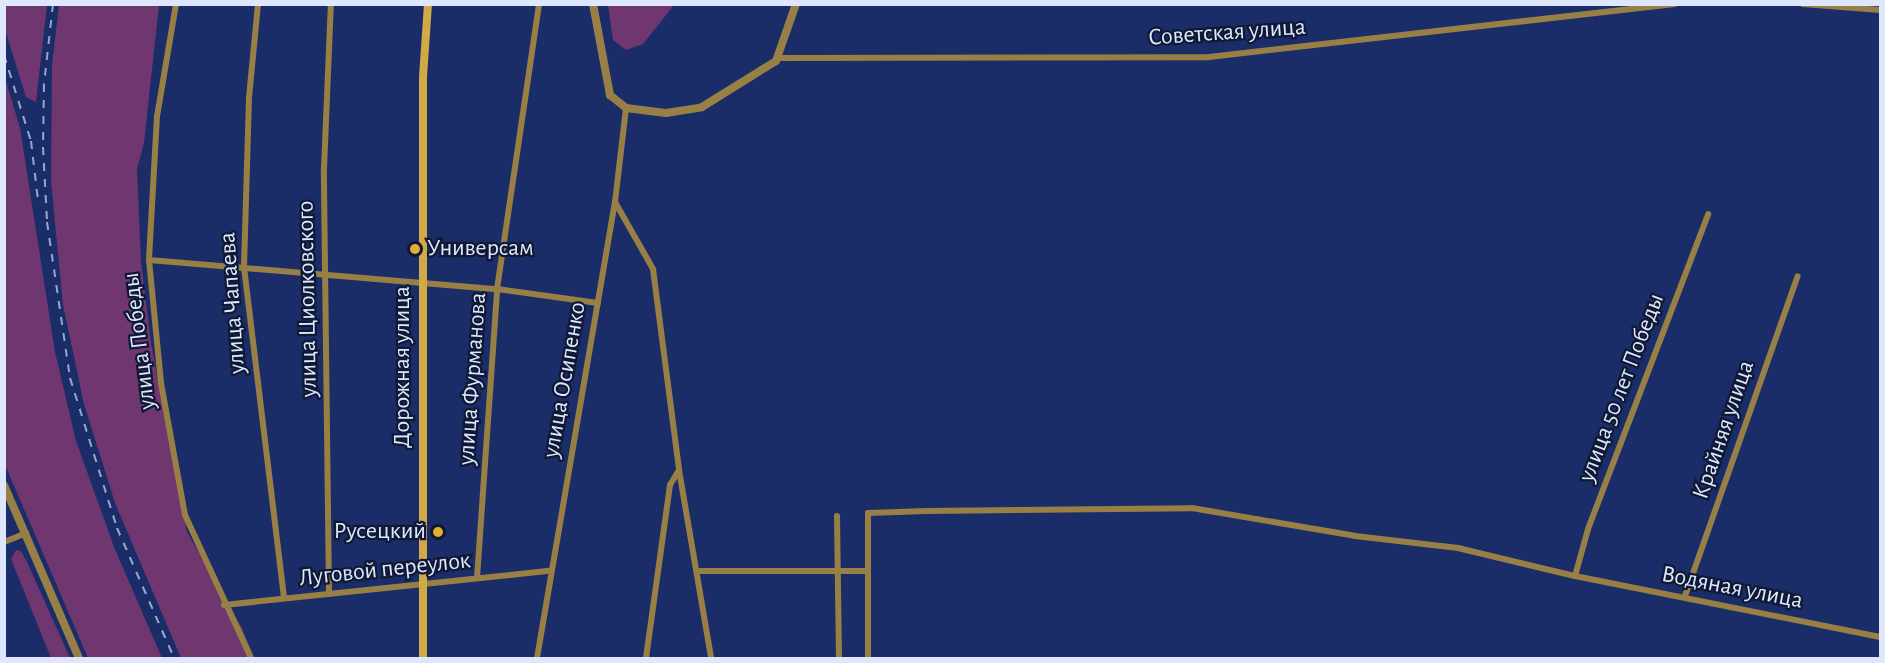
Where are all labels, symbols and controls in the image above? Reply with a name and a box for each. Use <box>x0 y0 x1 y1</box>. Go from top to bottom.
street label: Советская улица <box>1147 13 1307 53</box>
street label: улица Циолковского <box>292 200 324 398</box>
street label: улица Чапаева <box>214 231 252 375</box>
place label: Универсам <box>427 235 534 263</box>
marker: Универсам <box>408 242 422 256</box>
street label: улица Победы <box>117 271 163 411</box>
street label: Дорожная улица <box>389 286 417 448</box>
street label: улица 50 лет Победы <box>1573 290 1671 486</box>
street label: улица Фурманова <box>453 292 493 466</box>
street label: улица Осипенко <box>537 300 593 460</box>
street label: Крайняя улица <box>1687 357 1761 503</box>
place label: Русецкий <box>334 518 426 546</box>
marker: Русецкий <box>431 525 445 539</box>
street label: Луговой переулок <box>298 547 472 593</box>
street label: Водяная улица <box>1659 560 1805 616</box>

